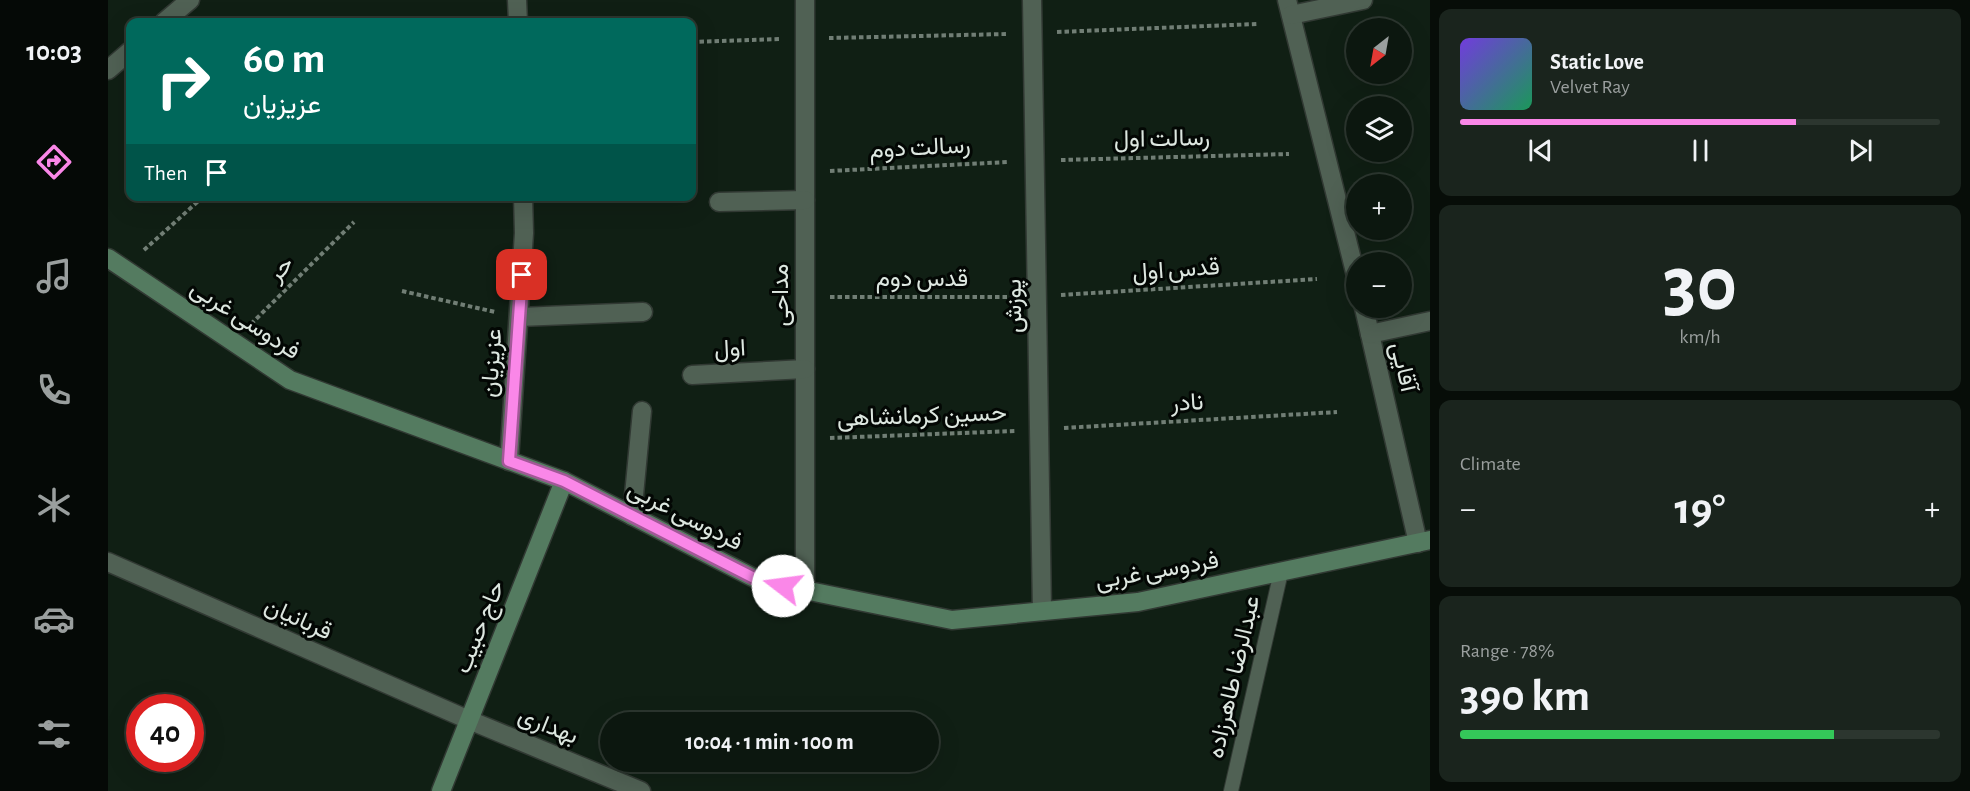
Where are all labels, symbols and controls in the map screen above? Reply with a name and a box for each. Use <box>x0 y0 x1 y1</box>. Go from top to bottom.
north arrow <box>1346 18 1412 84</box>
map controls <box>1346 18 1412 318</box>
text: 10:03 <box>26 38 82 65</box>
text: 60 m <box>243 38 325 80</box>
icon: right <box>144 42 222 120</box>
text: Static Love <box>1550 51 1644 73</box>
text: Velvet Ray <box>1550 77 1630 97</box>
text: عزیزیان <box>243 91 321 118</box>
button: layers <box>1346 96 1412 162</box>
street label: رسالت اول <box>1114 126 1210 154</box>
street label: رسالت دوم <box>869 133 971 166</box>
icon: previous <box>1524 134 1557 167</box>
icon: pause <box>1684 134 1717 167</box>
icon: next <box>1844 134 1877 167</box>
icon: directions <box>33 141 75 183</box>
icon: arrive <box>200 156 233 189</box>
text: Then <box>144 162 188 184</box>
button: + <box>1346 174 1412 240</box>
text: 30 <box>1663 247 1737 325</box>
pin <box>496 249 547 300</box>
street label: حر <box>263 252 300 289</box>
button: − <box>1346 252 1412 318</box>
icon: music <box>33 255 75 297</box>
street label: قدس اول <box>1131 255 1221 287</box>
icon: arrive <box>505 258 538 291</box>
street label: مداحی <box>769 264 794 326</box>
street label: قدس دوم <box>876 267 968 294</box>
street label: فردوسی غربی <box>185 276 304 366</box>
street label: پوزش <box>1002 279 1029 333</box>
text: km/h <box>1679 327 1721 347</box>
street label: عزیزیان <box>478 328 508 399</box>
street label: اول <box>714 336 747 364</box>
street label: آقایی <box>1385 340 1422 397</box>
icon: phone <box>33 369 75 411</box>
street label: نادر <box>1169 390 1204 418</box>
street label: حسین کرمانشاهی <box>837 401 1007 433</box>
text: Climate <box>1460 454 1521 474</box>
street label: فردوسی غربی <box>623 477 746 557</box>
icon: climate <box>33 484 75 526</box>
text: 19° <box>1674 487 1726 532</box>
text: − <box>1460 493 1476 526</box>
text: + <box>1924 493 1940 526</box>
street label: فردوسی غربی <box>1093 548 1221 596</box>
position arrow <box>751 554 815 618</box>
street label: حاج حبیب <box>451 577 512 678</box>
street label: عبدالرضا طاهرزاده <box>1204 593 1266 761</box>
street label: قربانیان <box>260 594 335 646</box>
icon: car <box>33 598 75 640</box>
text: Range · 78% <box>1460 641 1555 661</box>
text: 390 km <box>1460 674 1590 719</box>
speed limit sign: 40 <box>126 694 204 772</box>
street label: بهداری <box>514 703 581 751</box>
icon: filters <box>33 713 75 755</box>
text: 10:04 · 1 min · 100 m <box>685 731 854 753</box>

